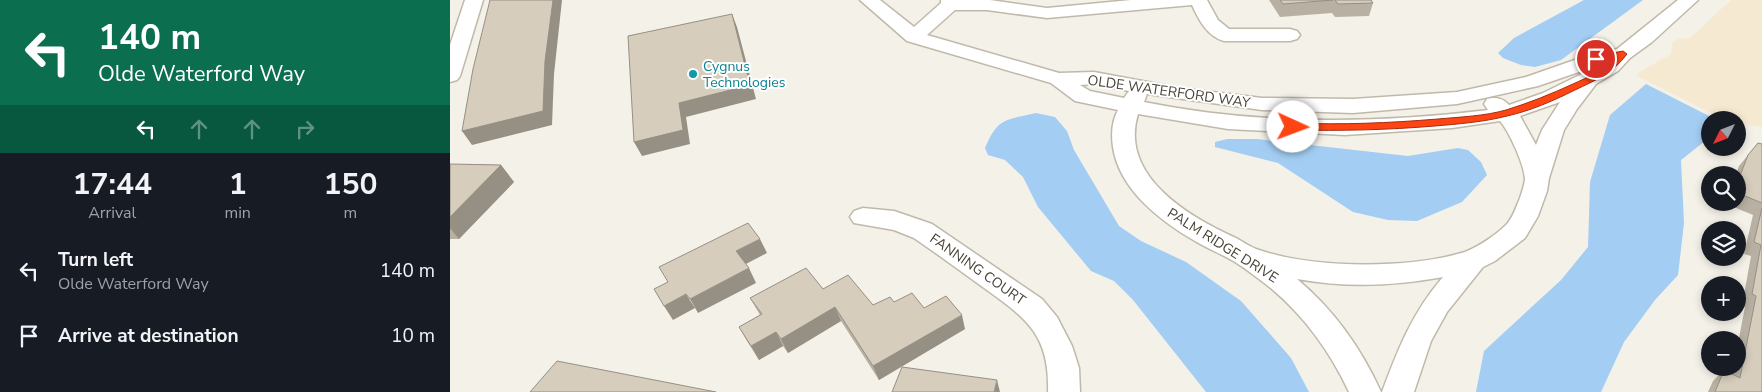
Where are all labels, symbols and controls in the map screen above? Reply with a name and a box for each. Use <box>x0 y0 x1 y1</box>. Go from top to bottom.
text: 140 m <box>98 14 201 61</box>
icon: left <box>15 20 80 85</box>
pin <box>1575 38 1617 80</box>
icon: arrive <box>1582 45 1610 73</box>
place label: Cygnus Technologies <box>703 57 786 92</box>
text: Olde Waterford Way <box>98 59 305 89</box>
marker: Cygnus Technologies <box>687 68 699 80</box>
street label: OLDE WATERFORD WAY <box>1086 71 1252 112</box>
position arrow <box>1266 100 1318 152</box>
north arrow <box>1701 111 1746 156</box>
map controls <box>1701 111 1746 376</box>
icon: left <box>132 115 160 143</box>
icon: ahead <box>185 115 213 143</box>
icon: ahead <box>238 115 266 143</box>
icon: right <box>291 115 319 143</box>
text: 17:44 <box>73 164 152 205</box>
text: 1 <box>229 164 247 205</box>
text: 150 <box>323 164 377 205</box>
button: search <box>1701 166 1746 211</box>
text: Arrival <box>88 202 136 224</box>
text: min <box>224 202 251 224</box>
text: m <box>344 202 357 224</box>
street label: PALM RIDGE DRIVE <box>1164 204 1282 287</box>
button: layers <box>1701 221 1746 266</box>
street label: FANNING COURT <box>926 229 1030 310</box>
text: Turn left <box>58 247 133 273</box>
icon: left <box>15 257 43 285</box>
text: 140 m <box>380 258 435 284</box>
text: Olde Waterford Way <box>58 273 209 295</box>
button: + <box>1701 276 1746 321</box>
icon: arrive <box>15 322 43 350</box>
text: Arrive at destination <box>58 323 239 349</box>
text: 10 m <box>391 323 435 349</box>
button: − <box>1701 331 1746 376</box>

